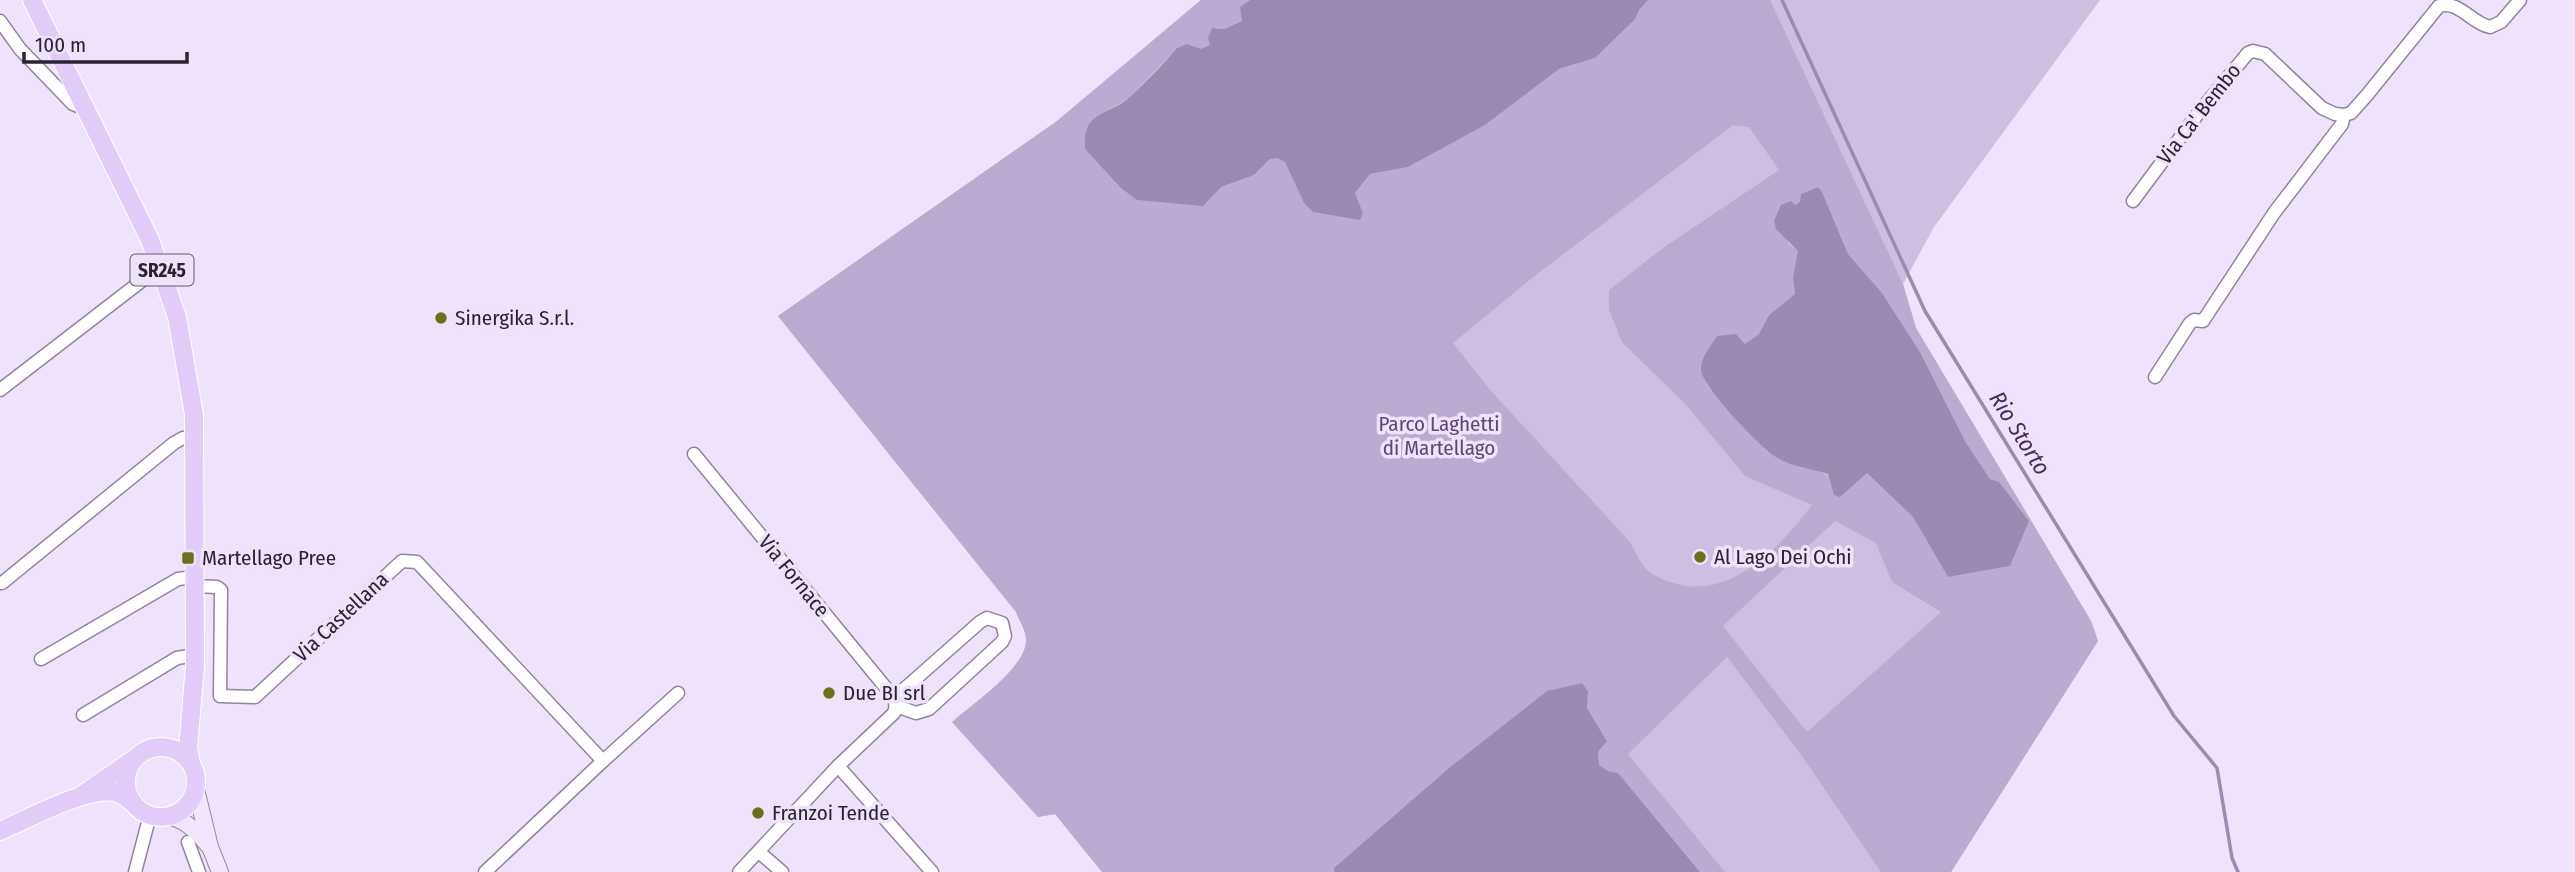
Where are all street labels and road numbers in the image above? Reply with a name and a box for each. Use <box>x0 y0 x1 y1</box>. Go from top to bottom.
street label: Via Ca' Bembo <box>2151 58 2247 170</box>
road number: SR245 <box>130 254 194 286</box>
street label: Via Fornace <box>753 530 835 622</box>
street label: Via Castellana <box>288 566 394 668</box>

